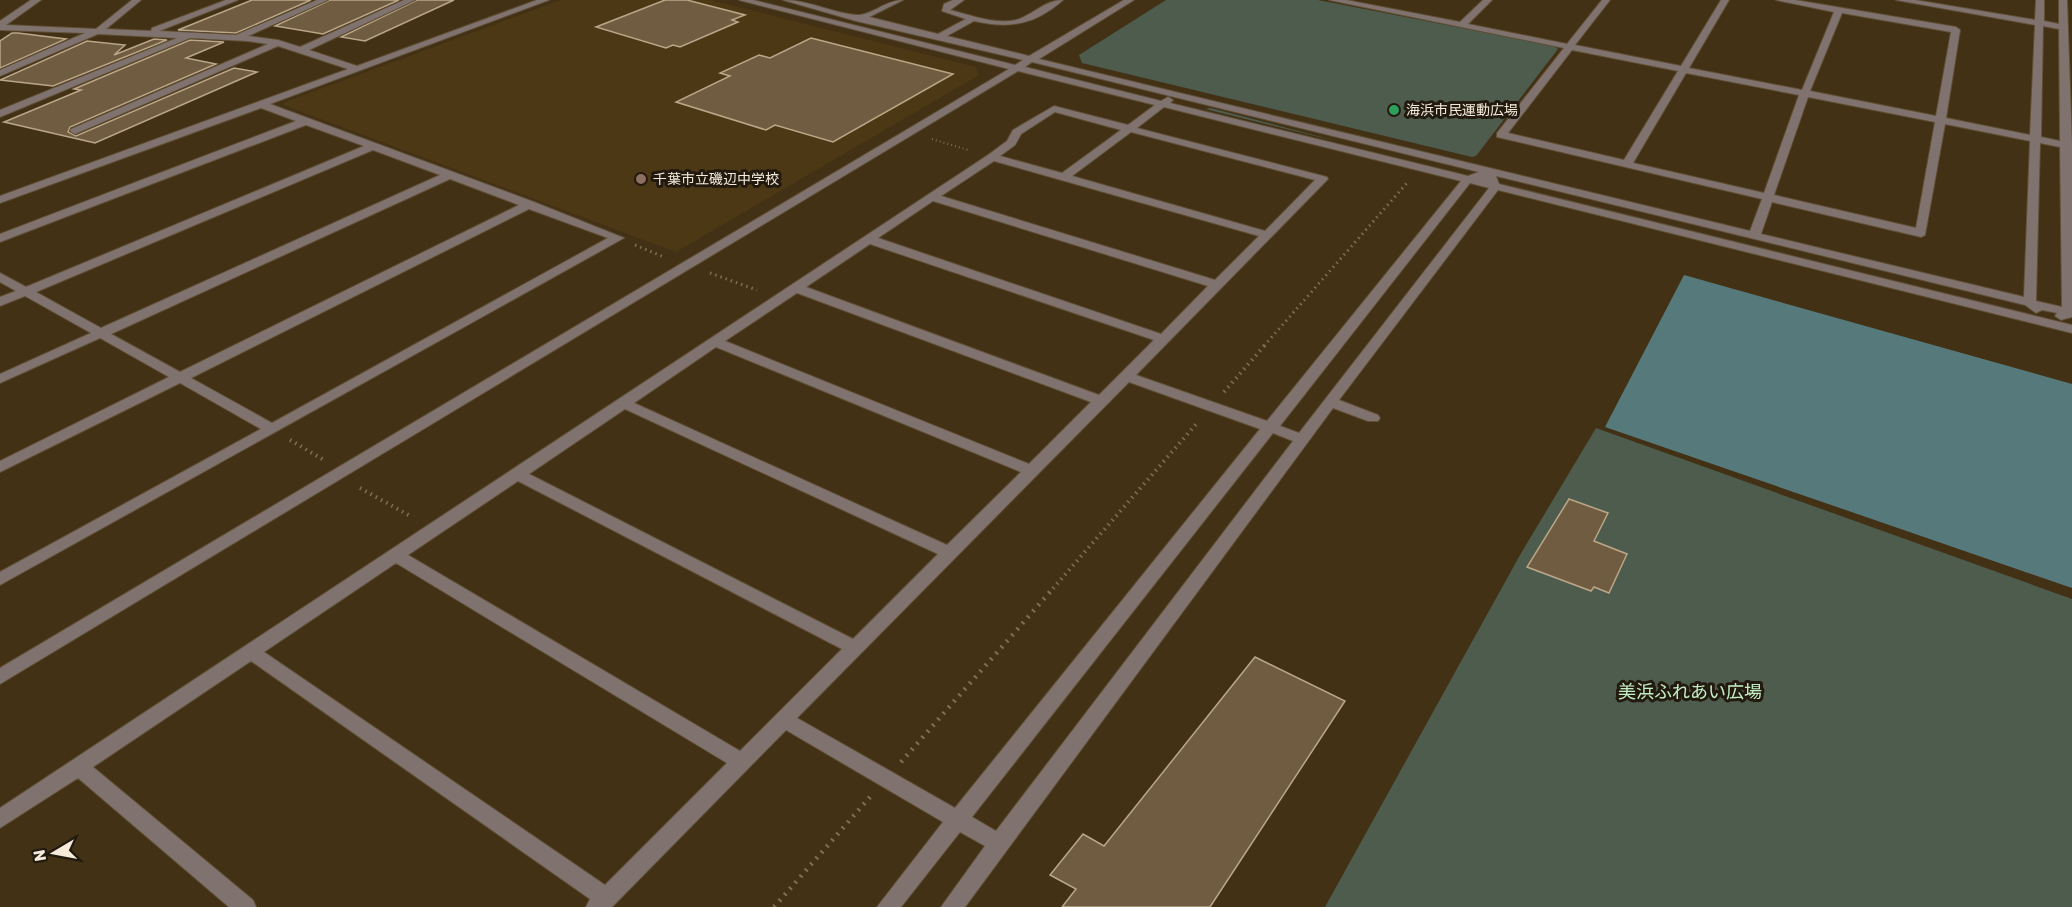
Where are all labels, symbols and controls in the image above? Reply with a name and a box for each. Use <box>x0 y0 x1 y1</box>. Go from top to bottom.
place label: 海浜市民運動広場 <box>1406 102 1518 119</box>
marker: 海浜市民運動広場 <box>1387 103 1401 117</box>
place label: 千葉市立磯辺中学校 <box>653 171 779 188</box>
marker: 千葉市立磯辺中学校 <box>634 172 648 186</box>
park label: 美浜ふれあい広場 <box>1618 681 1762 703</box>
north arrow <box>24 823 84 883</box>
text: N <box>29 848 50 863</box>

